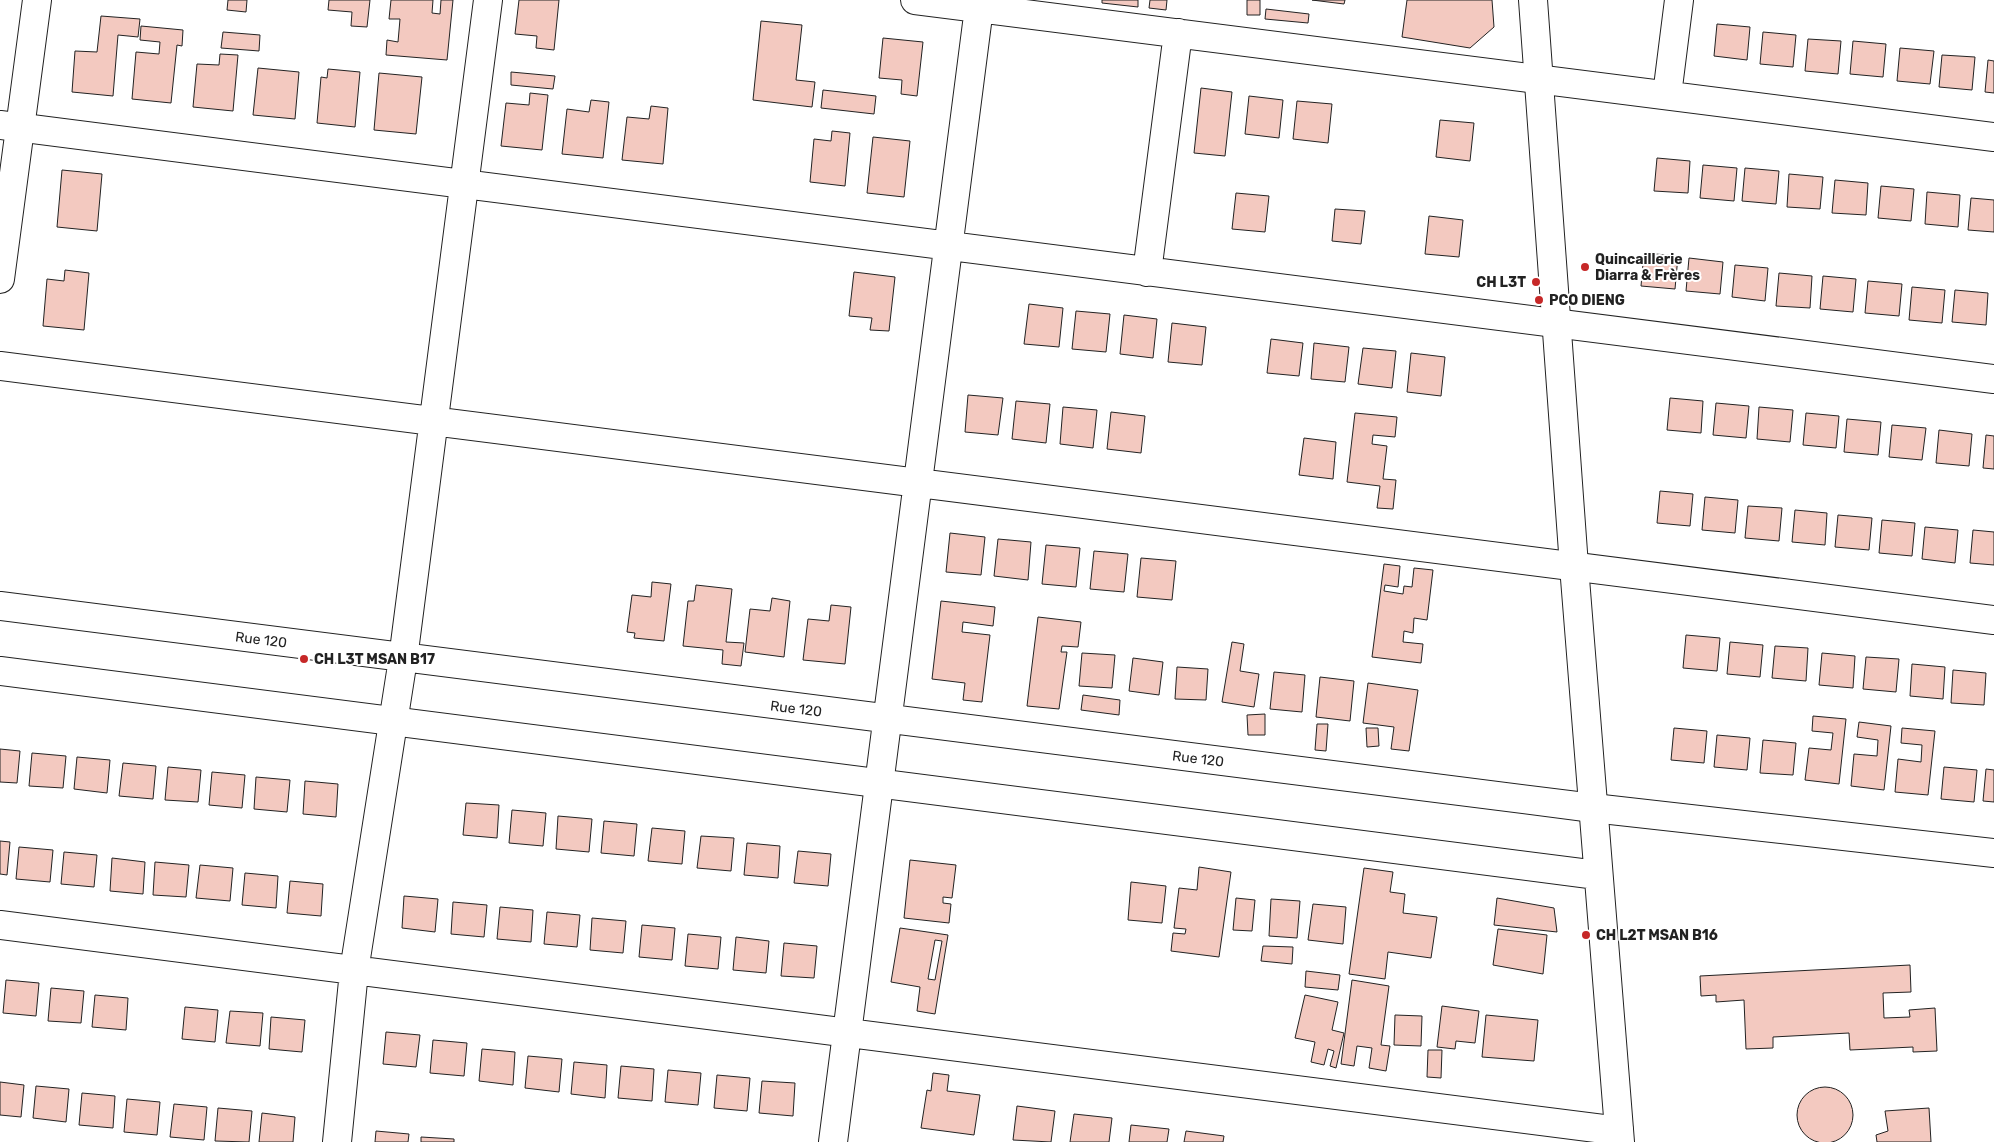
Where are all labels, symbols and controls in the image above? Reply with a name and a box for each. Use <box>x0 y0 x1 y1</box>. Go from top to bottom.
place label: Quincaillerie Diarra & Frères <box>1595 251 1700 284</box>
marker: Quincaillerie Diarra & Frères <box>1579 261 1591 273</box>
place label: CH L3T <box>1476 274 1526 291</box>
marker: CH L3T <box>1530 276 1542 288</box>
place label: PCO DIENG <box>1549 292 1625 309</box>
marker: PCO DIENG <box>1533 294 1545 306</box>
street label: Rue 120 <box>234 628 288 652</box>
place label: CH L3T MSAN B17 <box>314 651 435 668</box>
marker: CH L3T MSAN B17 <box>298 653 310 665</box>
street label: Rue 120 <box>769 697 823 721</box>
street label: Rue 120 <box>1171 747 1225 771</box>
place label: CH L2T MSAN B16 <box>1596 927 1718 944</box>
marker: CH L2T MSAN B16 <box>1580 929 1592 941</box>

